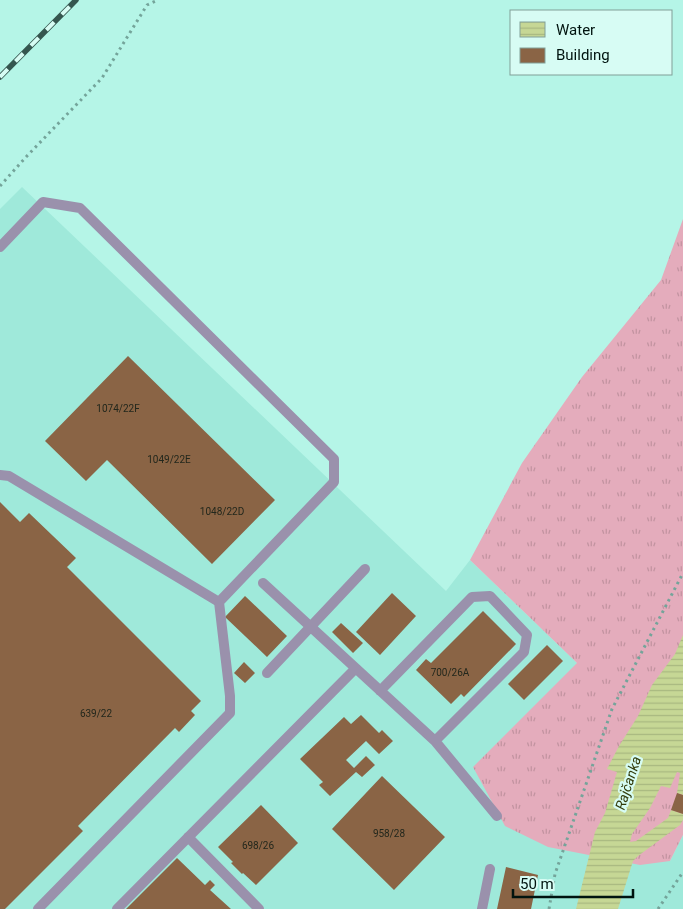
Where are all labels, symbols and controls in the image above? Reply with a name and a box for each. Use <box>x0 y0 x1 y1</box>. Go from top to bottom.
legend <box>510 10 673 75</box>
text: Water <box>556 21 595 39</box>
text: Building <box>556 46 610 64</box>
house number: 1074/22F <box>96 403 140 414</box>
house number: 1049/22E <box>147 454 191 465</box>
house number: 1048/22D <box>200 506 244 517</box>
house number: 700/26A <box>431 667 470 678</box>
house number: 639/22 <box>80 708 112 719</box>
water label: Rajčanka <box>612 754 644 812</box>
house number: 958/28 <box>373 828 405 839</box>
house number: 698/26 <box>242 840 274 851</box>
scale bar <box>513 866 633 898</box>
text: 50 m <box>520 875 554 893</box>

